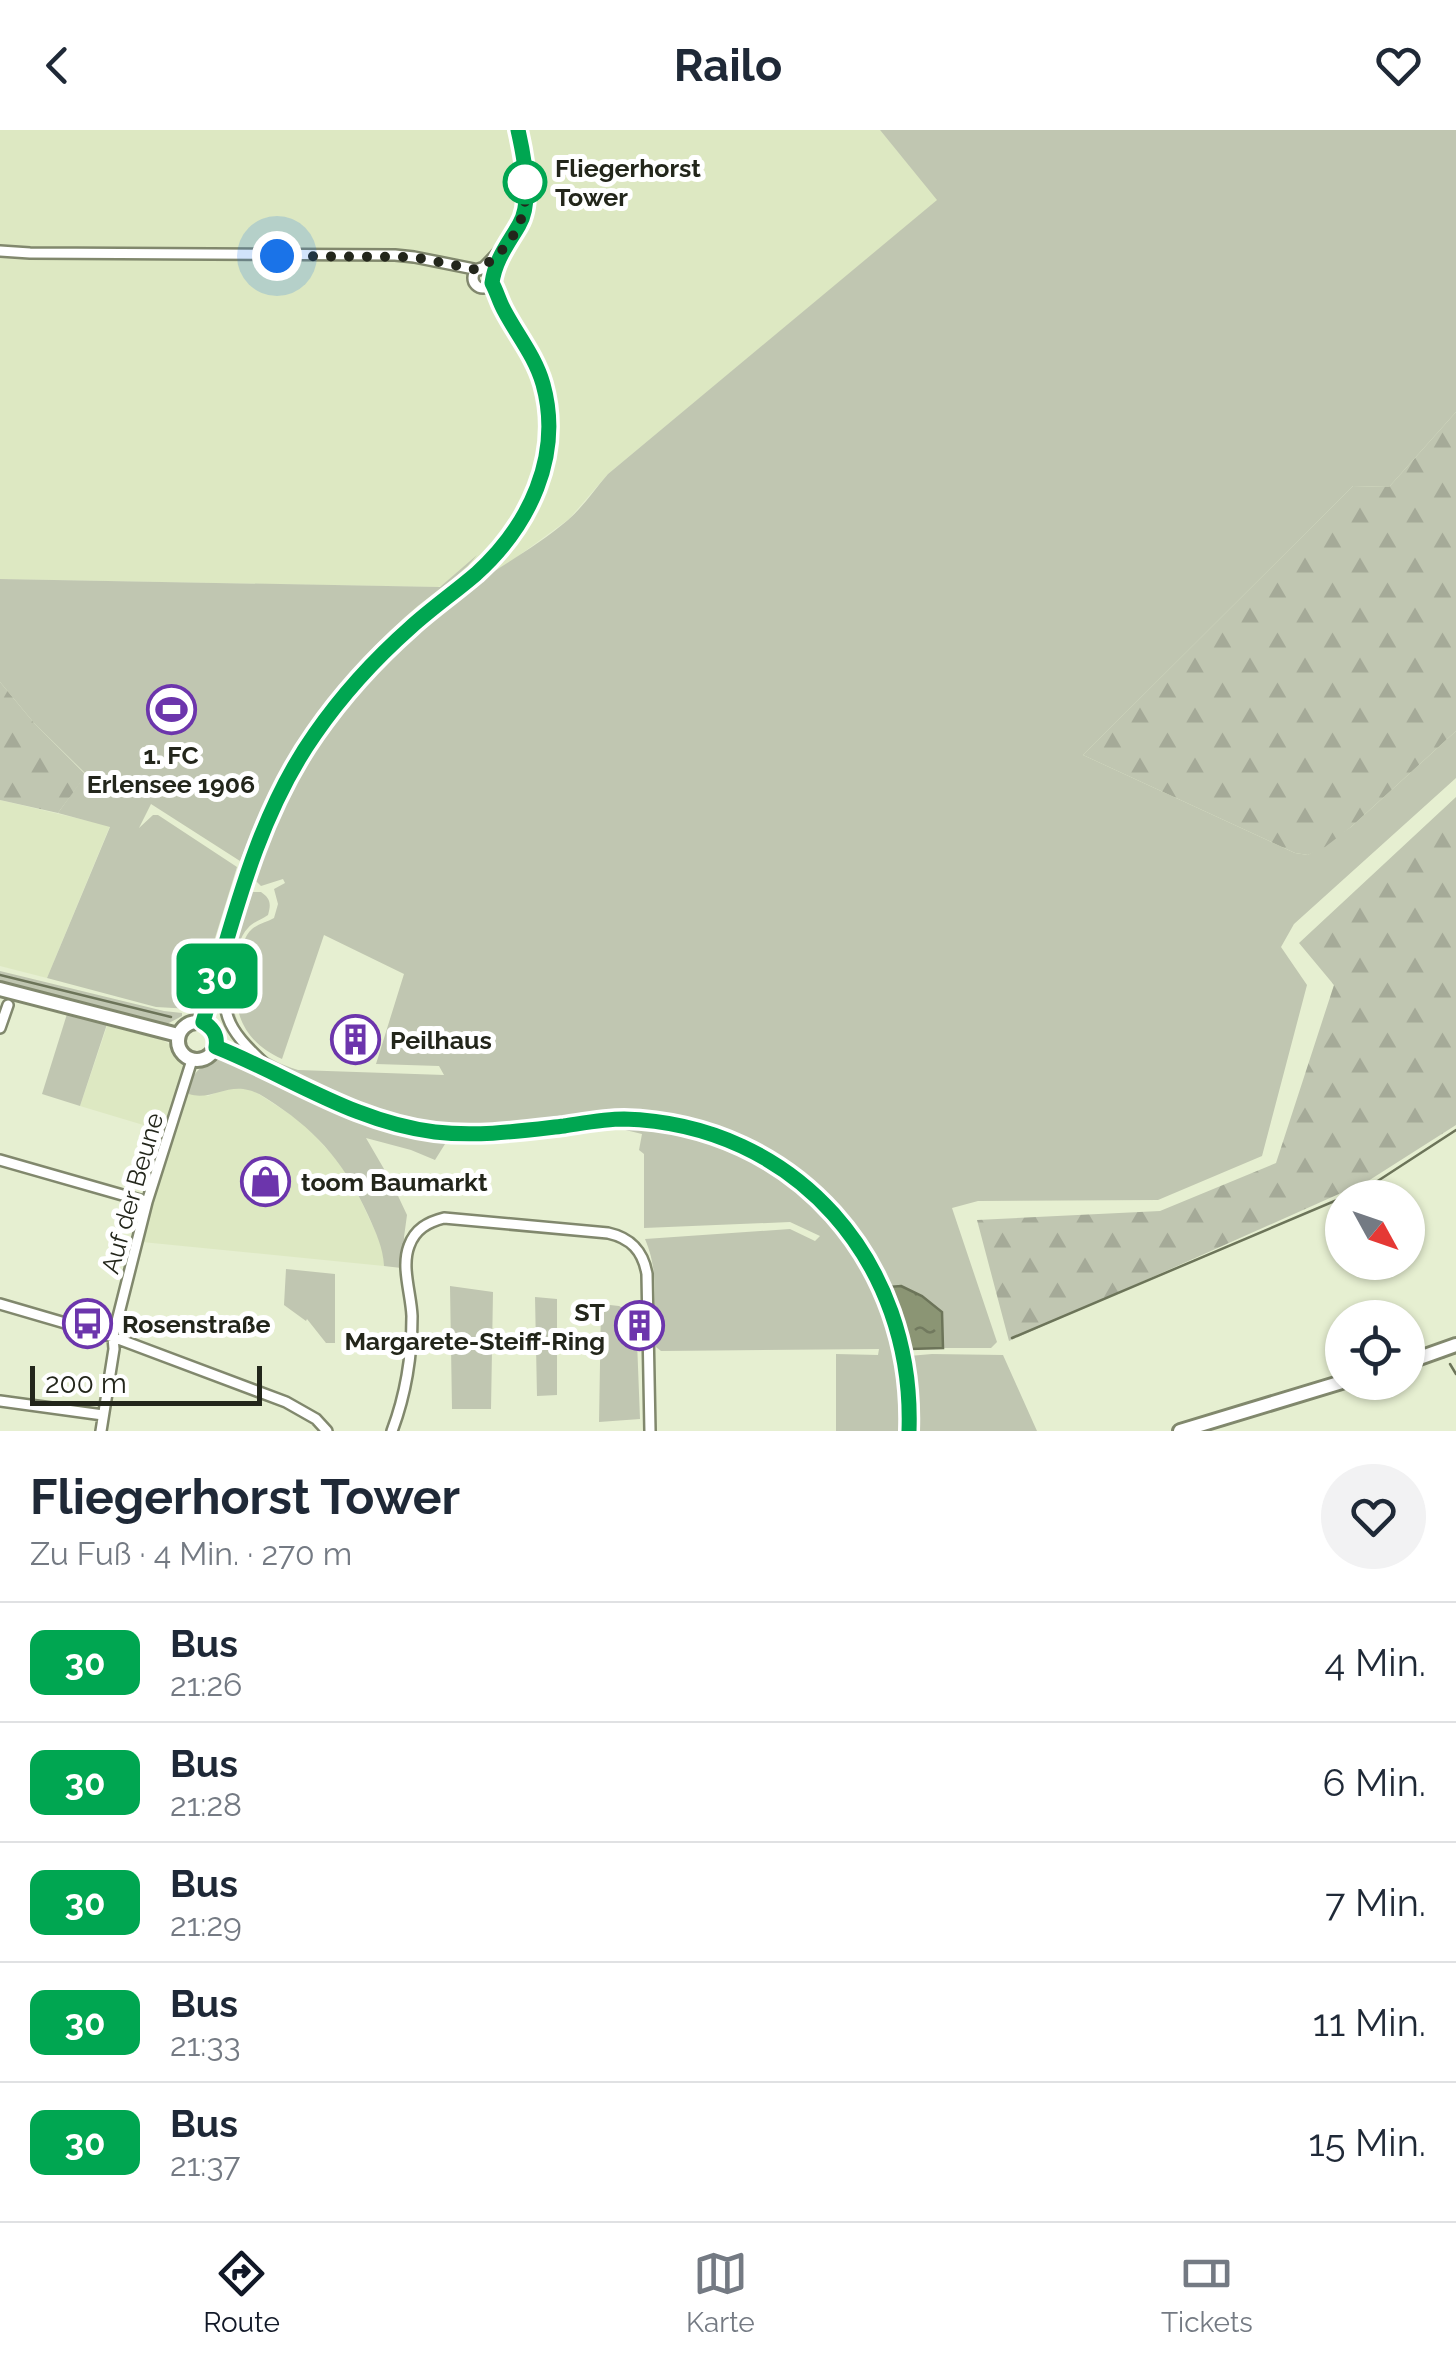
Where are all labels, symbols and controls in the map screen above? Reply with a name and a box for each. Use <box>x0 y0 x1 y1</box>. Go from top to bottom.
icon: back <box>30 38 85 93</box>
icon: heart <box>1371 38 1426 93</box>
text: Railo <box>674 39 782 92</box>
place label: Fliegerhorst Tower <box>555 153 701 212</box>
marker: Fliegerhorst Tower <box>504 161 546 203</box>
your location <box>252 231 302 281</box>
sports icon: 1. FC Erlensee 1906 <box>145 683 197 735</box>
place label: 1. FC Erlensee 1906 <box>87 740 255 799</box>
line badge: 30 <box>172 944 262 1008</box>
text: 30 <box>196 956 238 997</box>
building icon: Peilhaus <box>329 1014 381 1066</box>
place label: Peilhaus <box>390 1025 492 1055</box>
street label: Auf der Beune <box>95 1109 169 1277</box>
shop icon: toom Baumarkt <box>240 1156 292 1208</box>
place label: toom Baumarkt <box>301 1167 488 1197</box>
north arrow <box>1325 1180 1425 1280</box>
map controls <box>1325 1180 1425 1400</box>
place label: ST Margarete-Steiff-Ring <box>344 1297 606 1356</box>
bus stop icon: Rosenstraße <box>61 1298 113 1350</box>
building icon: ST Margarete-Steiff-Ring <box>614 1300 666 1352</box>
button: locate <box>1325 1300 1425 1400</box>
place label: Rosenstraße <box>122 1309 271 1339</box>
scale bar <box>30 1361 262 1406</box>
text: 200 m <box>45 1367 127 1400</box>
button: heart <box>1321 1464 1426 1569</box>
text: Fliegerhorst Tower <box>30 1469 460 1525</box>
text: Zu Fuß · 4 Min. · 270 m <box>30 1535 352 1572</box>
text: Bus <box>170 1621 238 1666</box>
text: 4 Min. <box>1325 1640 1426 1685</box>
text: 30 <box>64 1642 106 1683</box>
text: 21:26 <box>170 1666 242 1703</box>
text: Bus <box>170 1741 238 1786</box>
text: 6 Min. <box>1322 1760 1426 1805</box>
text: 30 <box>64 1762 106 1803</box>
text: 21:28 <box>170 1786 242 1823</box>
text: Bus <box>170 1861 238 1906</box>
text: 7 Min. <box>1325 1880 1426 1925</box>
text: 30 <box>64 1882 106 1923</box>
text: 21:29 <box>170 1906 242 1943</box>
text: Bus <box>170 1981 238 2026</box>
text: 11 Min. <box>1313 2000 1426 2045</box>
text: 30 <box>64 2002 106 2043</box>
text: 21:33 <box>170 2026 241 2063</box>
text: Bus <box>170 2101 238 2146</box>
text: 15 Min. <box>1308 2120 1426 2165</box>
text: 30 <box>64 2122 106 2163</box>
text: 21:37 <box>170 2146 240 2183</box>
tab: Route <box>203 2246 280 2339</box>
tab: Karte <box>686 2246 755 2339</box>
tab: Tickets <box>1161 2246 1253 2339</box>

